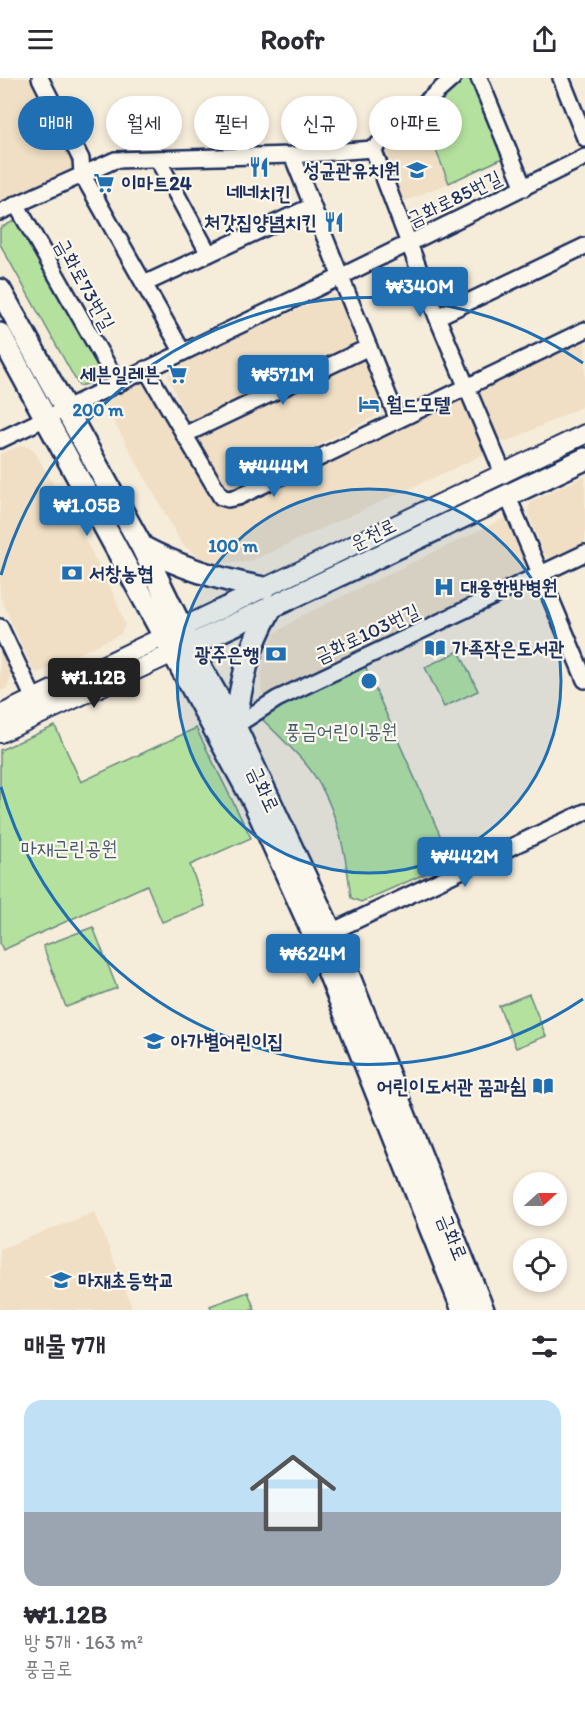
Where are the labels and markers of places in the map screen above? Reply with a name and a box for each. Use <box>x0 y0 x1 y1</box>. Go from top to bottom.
restaurant icon: 네네치킨 <box>247 155 271 179</box>
place label: 성균관유치원 <box>303 158 400 182</box>
school or university icon: 성균관유치원 <box>405 158 429 182</box>
supermarket icon: 이마트24 <box>92 171 116 195</box>
place label: 이마트24 <box>121 171 192 195</box>
place label: 네네치킨 <box>227 181 291 205</box>
place label: 처갓집양념치킨 <box>204 210 317 234</box>
restaurant icon: 처갓집양념치킨 <box>322 210 346 234</box>
pin: ₩340M <box>378 267 462 318</box>
pin: ₩571M <box>241 355 325 406</box>
place label: 세븐일레븐 <box>80 362 160 386</box>
supermarket icon: 세븐일레븐 <box>165 362 189 386</box>
hotel icon: 월드모텔 <box>357 392 381 416</box>
place label: 월드모텔 <box>386 392 450 416</box>
pin: ₩444M <box>232 447 316 498</box>
pin: ₩1.05B <box>38 486 136 537</box>
bank icon: 서창농협 <box>60 561 84 585</box>
place label: 서창농협 <box>89 561 153 585</box>
hospital icon: 대웅한방병원 <box>432 575 456 599</box>
place label: 대웅한방병원 <box>461 575 558 599</box>
library icon: 가족작은도서관 <box>423 636 447 660</box>
place label: 가족작은도서관 <box>452 636 565 660</box>
place label: 광주은행 <box>195 642 259 666</box>
bank icon: 광주은행 <box>264 642 288 666</box>
pin: ₩1.12B <box>45 658 143 709</box>
centre of rings <box>359 671 379 691</box>
pin: ₩442M <box>423 837 507 888</box>
pin: ₩624M <box>271 934 355 985</box>
school or university icon: 아가별어린이집 <box>142 1029 166 1053</box>
place label: 아가별어린이집 <box>171 1029 284 1053</box>
place label: 어린이도서관 꿈과쉼 <box>377 1074 526 1098</box>
library icon: 어린이도서관 꿈과쉼 <box>531 1074 555 1098</box>
school or university icon: 마재초등학교 <box>49 1268 73 1292</box>
place label: 마재초등학교 <box>78 1268 175 1292</box>

